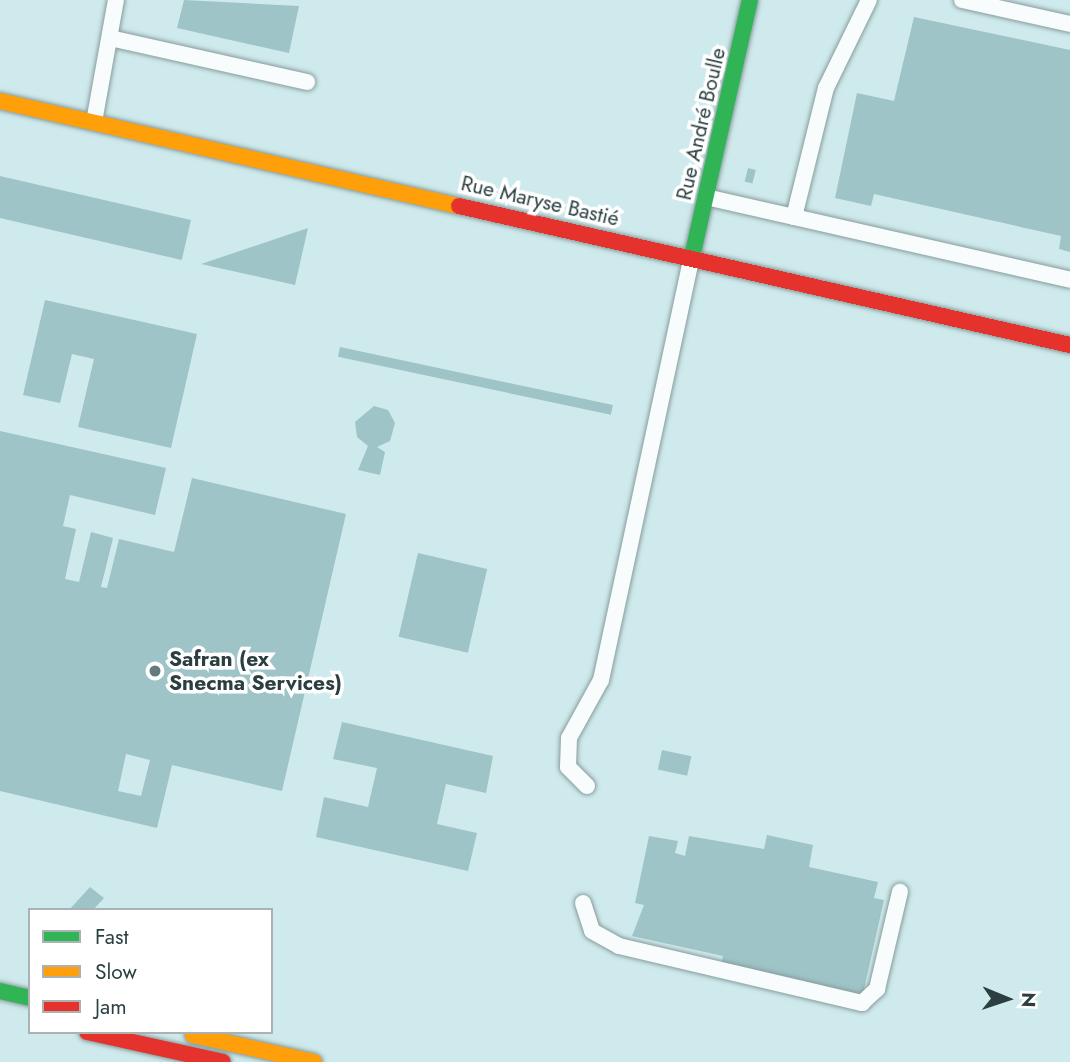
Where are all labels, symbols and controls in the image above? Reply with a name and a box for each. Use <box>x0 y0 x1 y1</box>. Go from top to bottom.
street label: Rue André Boulle <box>671 45 731 203</box>
street label: Rue Maryse Bastié <box>459 171 621 231</box>
place label: Safran (ex Snecma Services) <box>169 646 342 696</box>
marker: Safran (ex Snecma Services) <box>147 663 163 679</box>
legend <box>28 908 273 1034</box>
text: Fast <box>95 922 128 952</box>
text: Slow <box>95 957 137 987</box>
north arrow <box>972 964 1042 1034</box>
text: Jam <box>95 992 127 1022</box>
text: N <box>1015 992 1042 1008</box>

